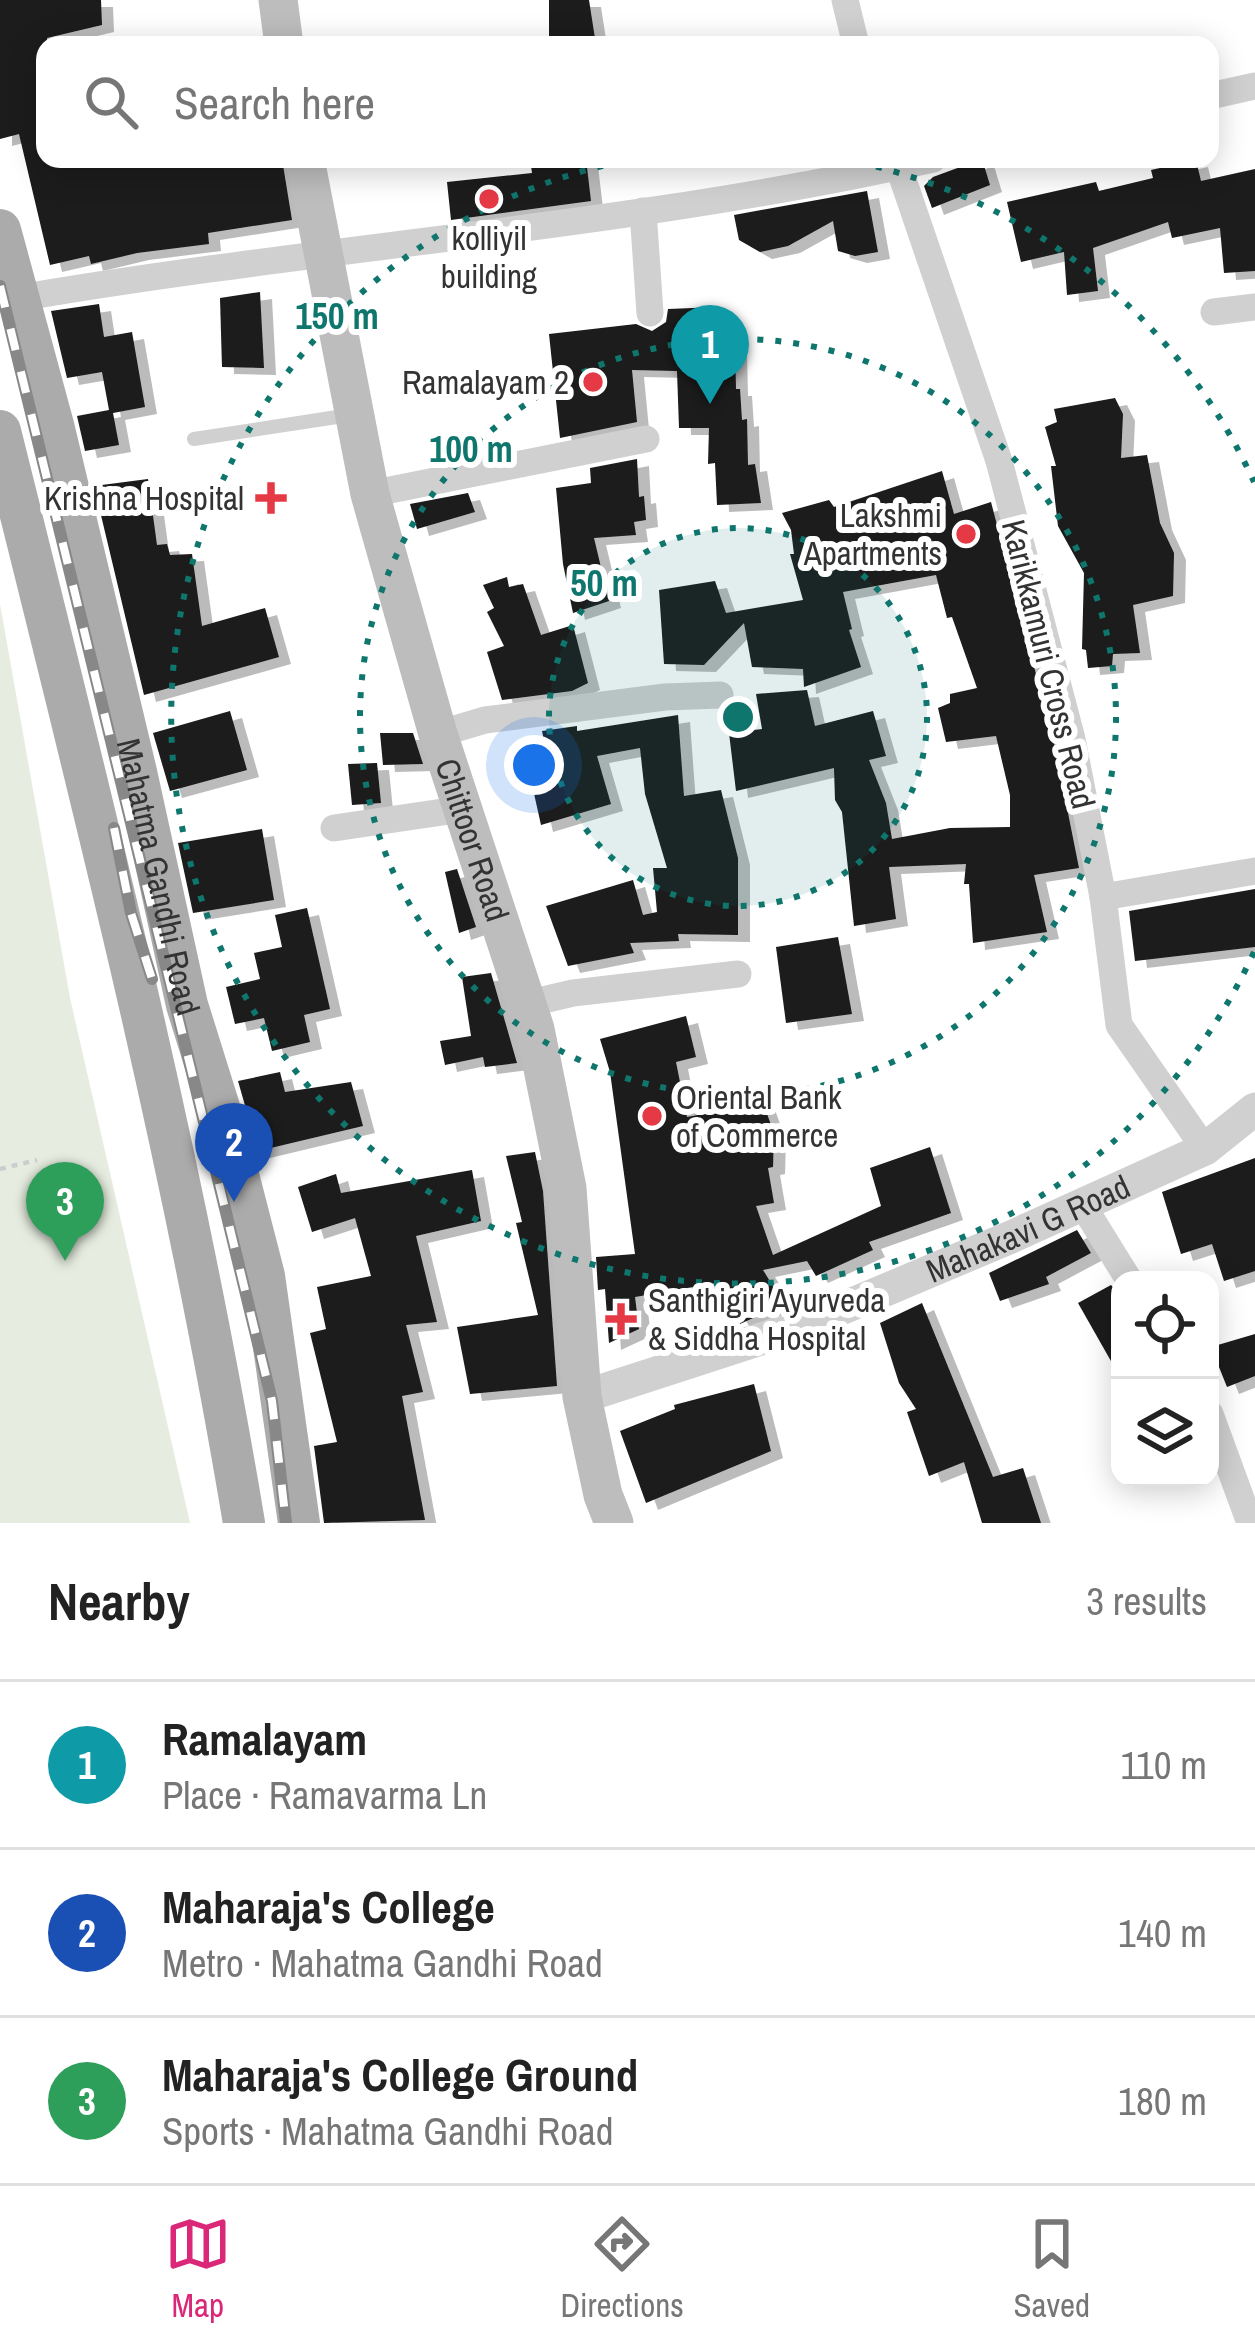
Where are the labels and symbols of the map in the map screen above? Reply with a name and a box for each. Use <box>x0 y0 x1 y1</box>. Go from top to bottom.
marker: kolliyil building <box>476 186 502 212</box>
place label: kolliyil building <box>441 216 537 298</box>
text: 150 m <box>295 292 379 340</box>
pin: 1 <box>671 305 749 404</box>
place label: Ramalayam 2 <box>402 360 569 404</box>
marker: Ramalayam 2 <box>580 369 606 395</box>
text: 100 m <box>429 425 513 473</box>
place label: Krishna Hospital <box>44 476 244 520</box>
marker: Krishna Hospital <box>255 482 287 514</box>
place label: Lakshmi Apartments <box>803 493 942 575</box>
street label: Karikkamuri Cross Road <box>992 515 1106 813</box>
marker: Lakshmi Apartments <box>953 521 979 547</box>
text: 50 m <box>570 559 638 607</box>
centre of rings <box>717 696 759 738</box>
street label: Mahatma Gandhi Road <box>107 734 211 1021</box>
your location <box>504 735 564 795</box>
street label: Chittoor Road <box>426 753 520 927</box>
place label: Oriental Bank of Commerce <box>676 1075 842 1157</box>
pin: 2 <box>195 1103 273 1202</box>
marker: Oriental Bank of Commerce <box>639 1103 665 1129</box>
pin: 3 <box>26 1162 104 1261</box>
street label: Mahakavi G Road <box>919 1164 1137 1292</box>
place label: Santhigiri Ayurveda & Siddha Hospital <box>648 1278 885 1360</box>
marker: Santhigiri Ayurveda & Siddha Hospital <box>605 1303 637 1335</box>

